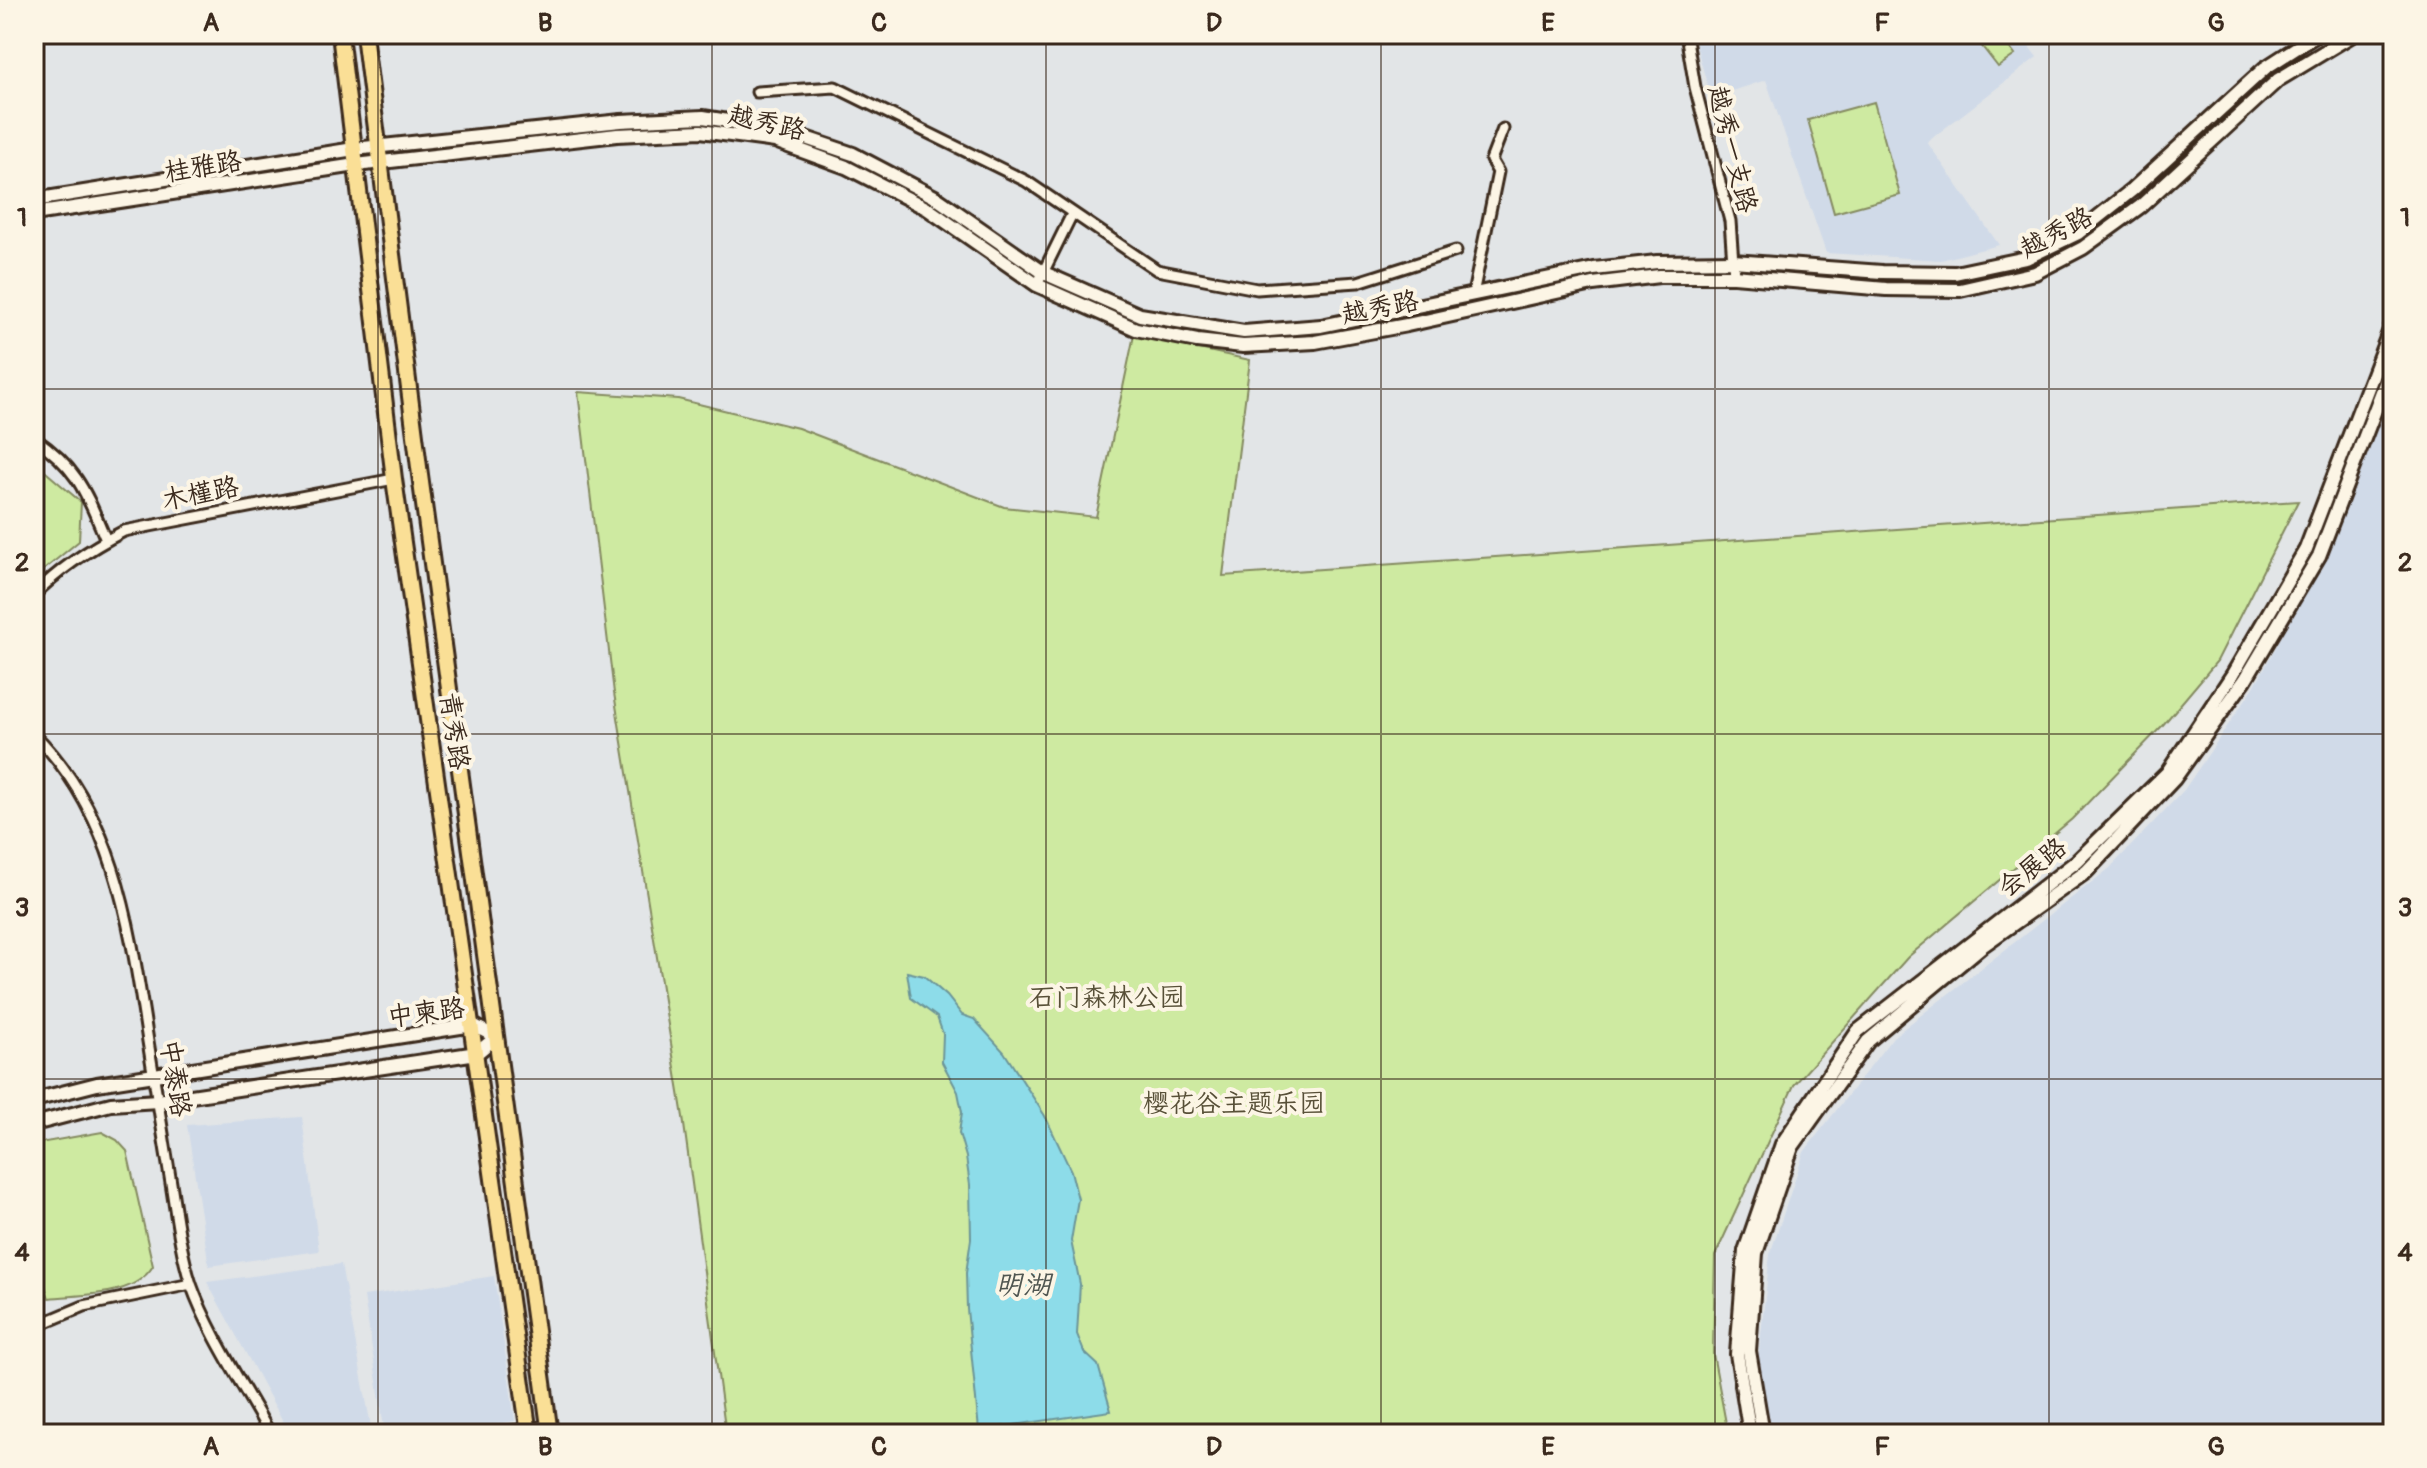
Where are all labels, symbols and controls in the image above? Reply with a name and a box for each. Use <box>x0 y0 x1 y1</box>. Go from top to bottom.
text: A <box>203 7 220 39</box>
text: B <box>538 7 552 39</box>
text: C <box>871 7 887 39</box>
text: D <box>1206 7 1222 39</box>
text: E <box>1541 7 1555 39</box>
text: F <box>1874 7 1890 39</box>
text: G <box>2207 7 2225 39</box>
street label: 越秀一支路 <box>1701 82 1763 216</box>
street label: 越秀路 <box>725 99 808 147</box>
street label: 桂雅路 <box>162 145 244 189</box>
street label: 越秀路 <box>2015 200 2098 265</box>
text: 1 <box>17 202 27 234</box>
text: 1 <box>2400 202 2410 234</box>
street label: 越秀路 <box>1339 285 1422 331</box>
street label: 木槿路 <box>159 471 242 517</box>
text: 2 <box>15 547 29 579</box>
text: 2 <box>2398 547 2412 579</box>
street label: 青秀路 <box>433 690 475 772</box>
street label: 会展路 <box>1992 831 2073 904</box>
text: 3 <box>15 892 29 924</box>
text: 3 <box>2398 892 2412 924</box>
park label: 石门森林公园 <box>1029 982 1185 1014</box>
street label: 中柬路 <box>385 992 467 1034</box>
street label: 中泰路 <box>153 1037 197 1119</box>
park label: 樱花谷主题乐园 <box>1143 1088 1325 1120</box>
text: 4 <box>14 1237 30 1269</box>
text: 4 <box>2397 1237 2413 1269</box>
water label: 明湖 <box>995 1268 1054 1303</box>
text: A <box>203 1431 220 1463</box>
text: B <box>538 1431 552 1463</box>
text: C <box>871 1431 887 1463</box>
text: D <box>1206 1431 1222 1463</box>
text: E <box>1541 1431 1555 1463</box>
text: F <box>1874 1431 1890 1463</box>
text: G <box>2207 1431 2225 1463</box>

